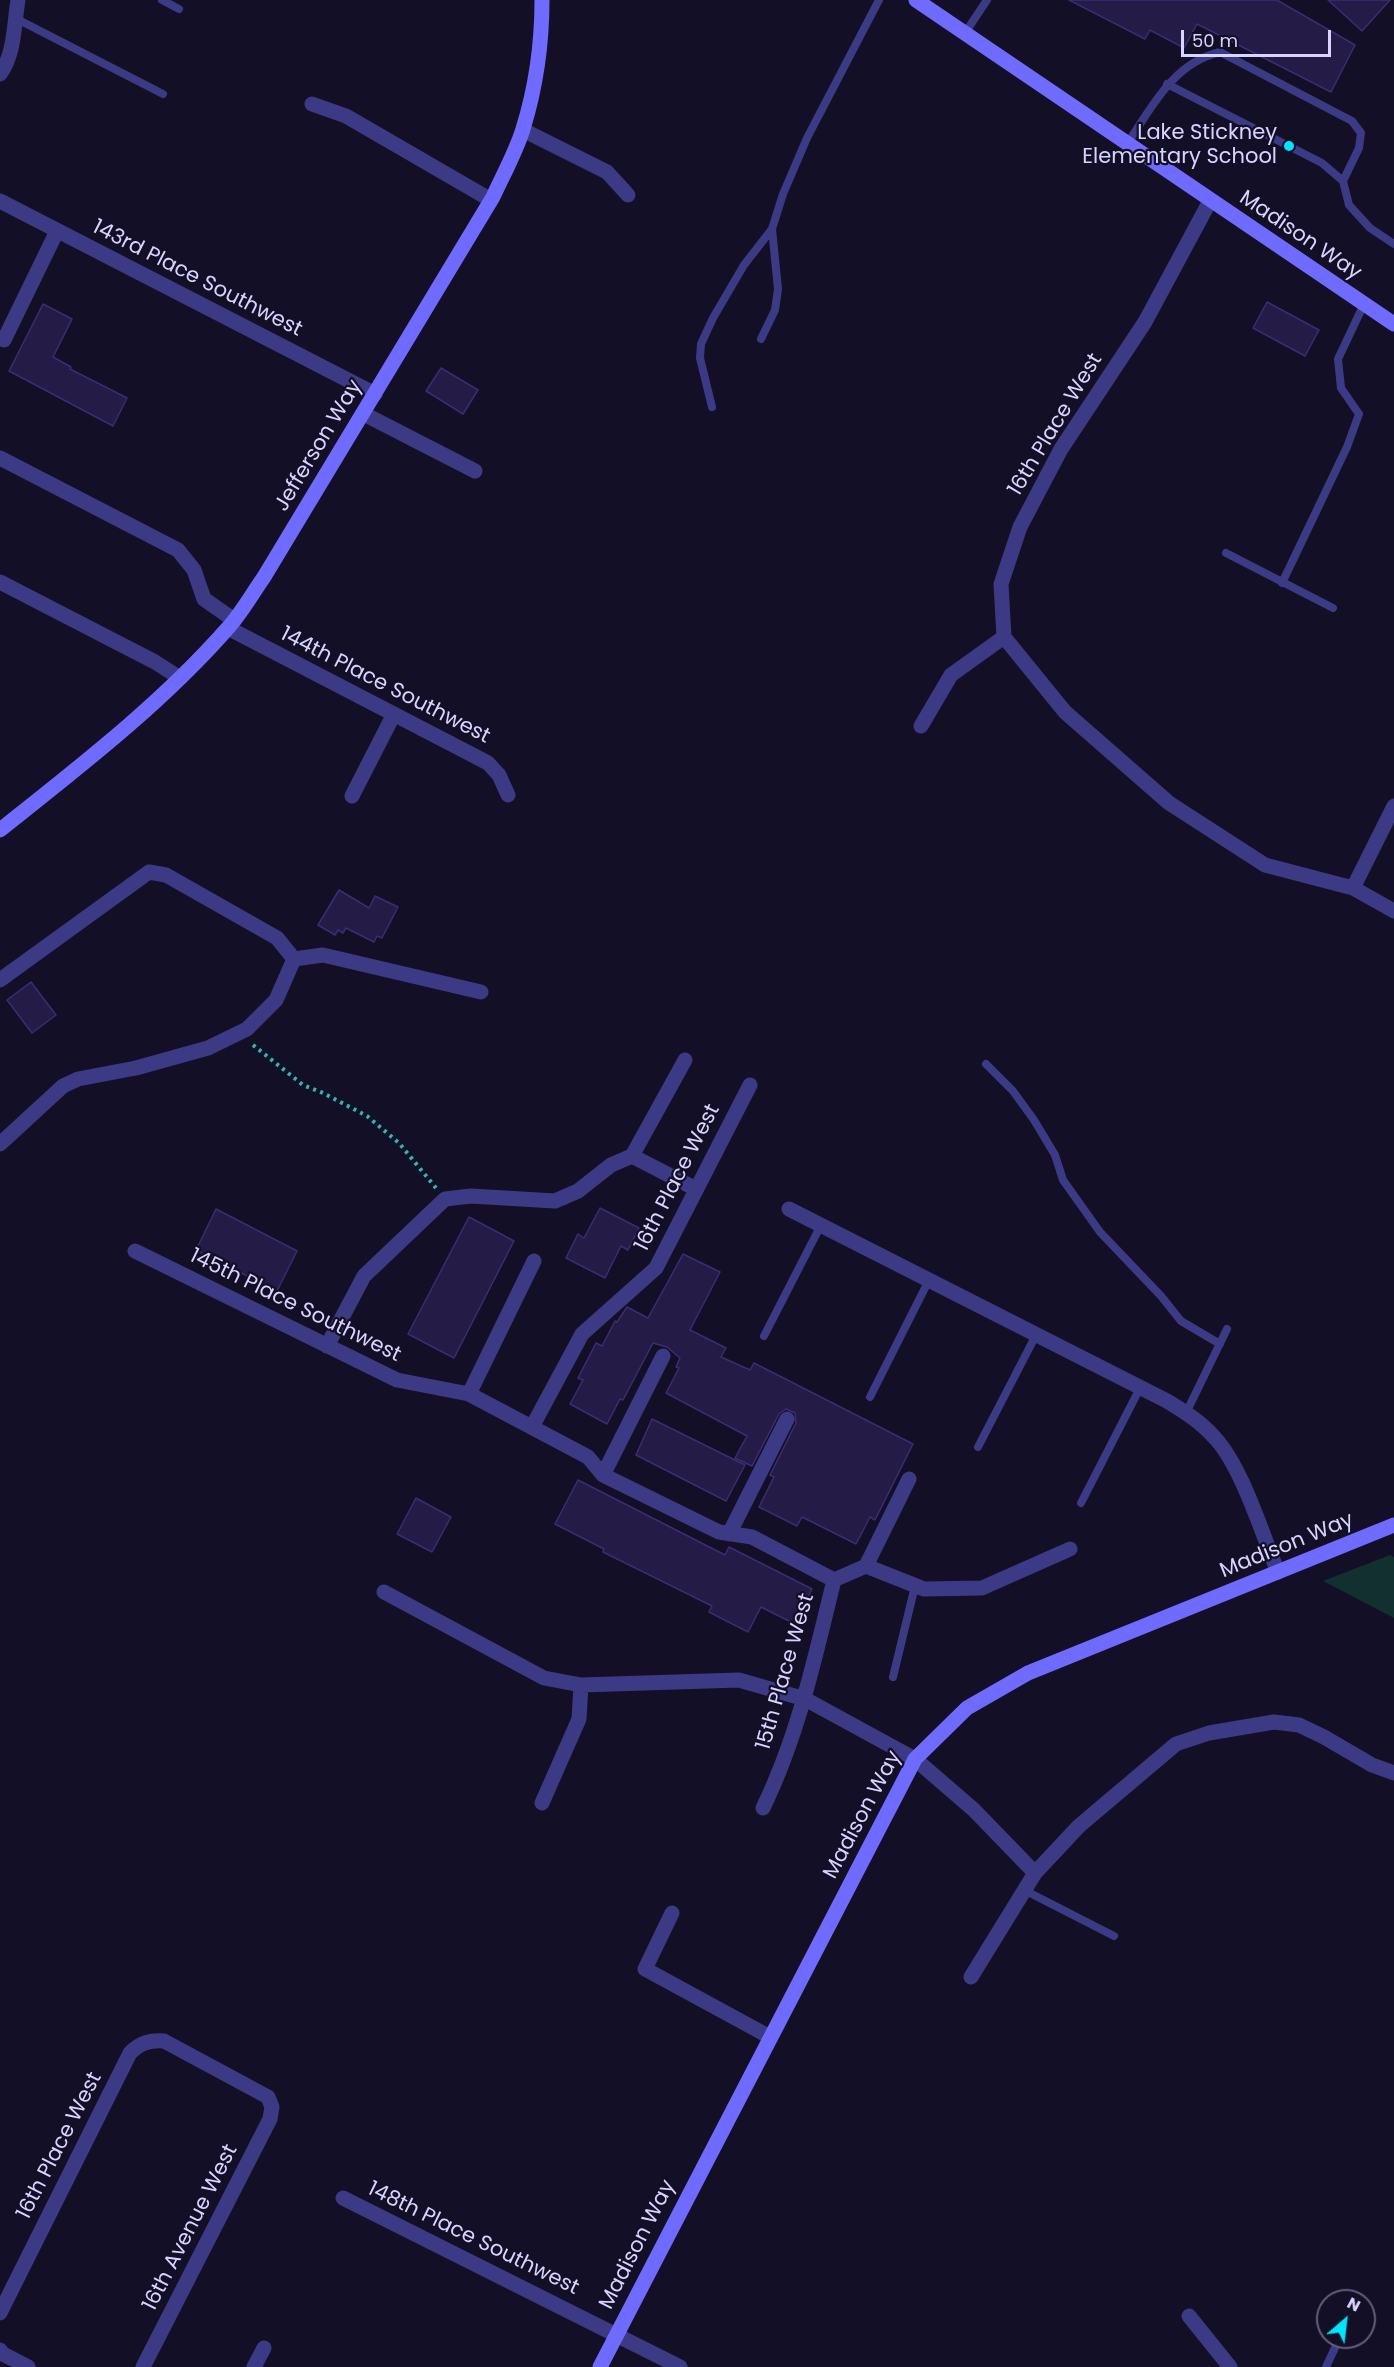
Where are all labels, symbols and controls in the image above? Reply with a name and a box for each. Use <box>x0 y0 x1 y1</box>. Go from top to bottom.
scale bar <box>1184 18 1334 56</box>
text: 50 m <box>1192 28 1238 53</box>
place label: Lake Stickney Elementary School <box>1082 121 1277 171</box>
marker: Lake Stickney Elementary School <box>1282 139 1296 153</box>
street label: Madison Way <box>1234 186 1366 286</box>
street label: 143rd Place Southwest <box>88 215 306 343</box>
street label: 16th Place West <box>1004 349 1108 501</box>
street label: Jefferson Way <box>270 376 368 516</box>
street label: 144th Place Southwest <box>276 622 494 750</box>
street label: 16th Place West <box>630 1100 726 1256</box>
street label: 145th Place Southwest <box>185 1244 405 1368</box>
street label: Madison Way <box>1217 1508 1357 1584</box>
street label: 15th Place West <box>752 1591 820 1753</box>
street label: Madison Way <box>819 1747 907 1883</box>
street label: 16th Place West <box>12 2068 108 2224</box>
street label: 16th Avenue West <box>138 2141 244 2315</box>
street label: Madison Way <box>595 2176 681 2314</box>
street label: 148th Place Southwest <box>363 2177 583 2301</box>
north arrow <box>1316 2289 1376 2349</box>
text: N <box>1343 2291 1364 2317</box>

